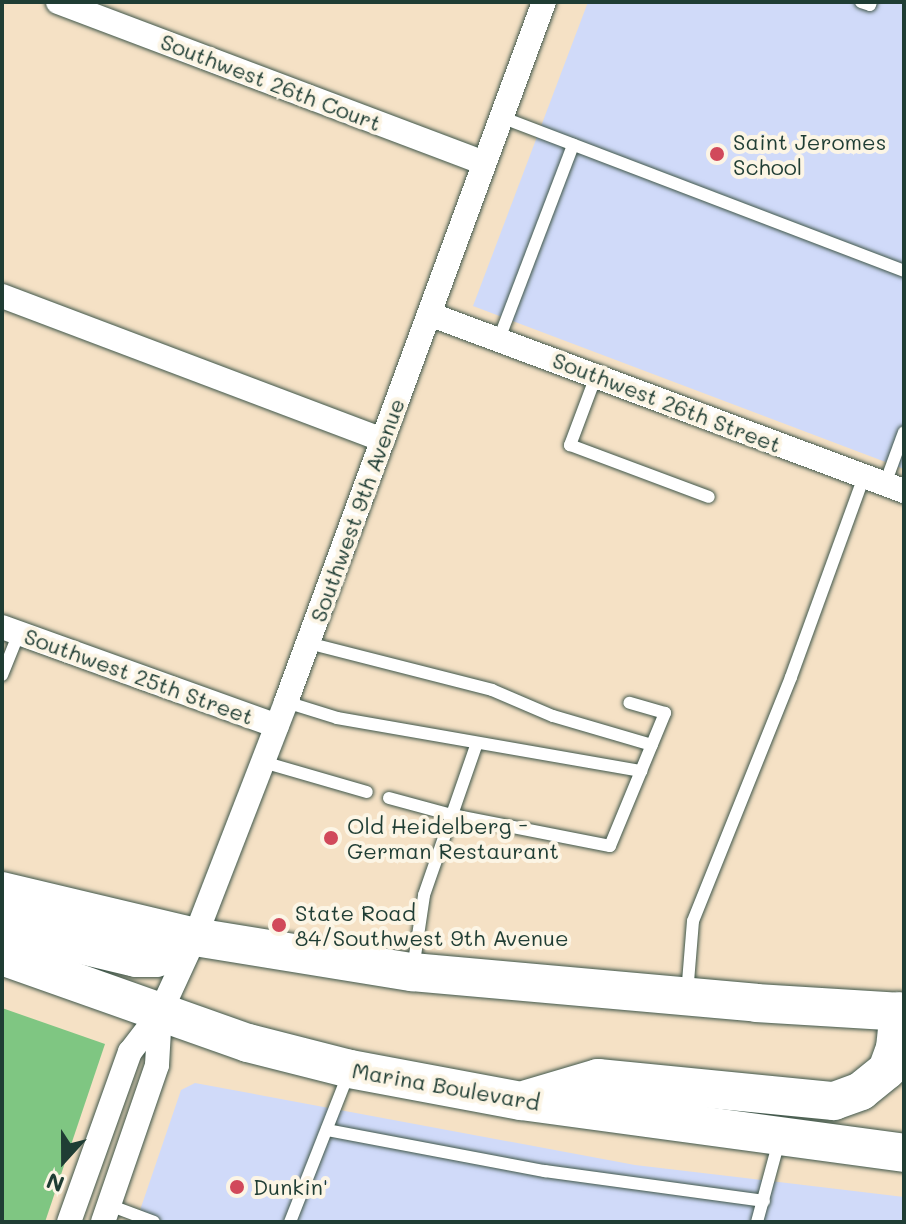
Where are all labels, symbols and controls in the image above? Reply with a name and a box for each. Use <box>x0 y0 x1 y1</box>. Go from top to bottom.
street label: Southwest 26th Court <box>157 28 385 136</box>
place label: Saint Jeromes School <box>733 128 886 180</box>
marker: Saint Jeromes School <box>708 145 726 163</box>
street label: Southwest 26th Street <box>549 346 785 458</box>
street label: Southwest 9th Avenue <box>304 395 410 625</box>
street label: Southwest 25th Street <box>21 622 257 730</box>
place label: Old Heidelberg - German Restaurant <box>347 812 559 864</box>
marker: Old Heidelberg - German Restaurant <box>322 829 340 847</box>
place label: State Road 84/Southwest 9th Avenue <box>295 899 569 950</box>
marker: State Road 84/Southwest 9th Avenue <box>270 916 288 934</box>
street label: Marina Boulevard <box>350 1056 542 1116</box>
north arrow <box>24 1120 104 1200</box>
text: N <box>42 1166 68 1199</box>
place label: Dunkin' <box>253 1174 328 1200</box>
marker: Dunkin' <box>228 1178 246 1196</box>

